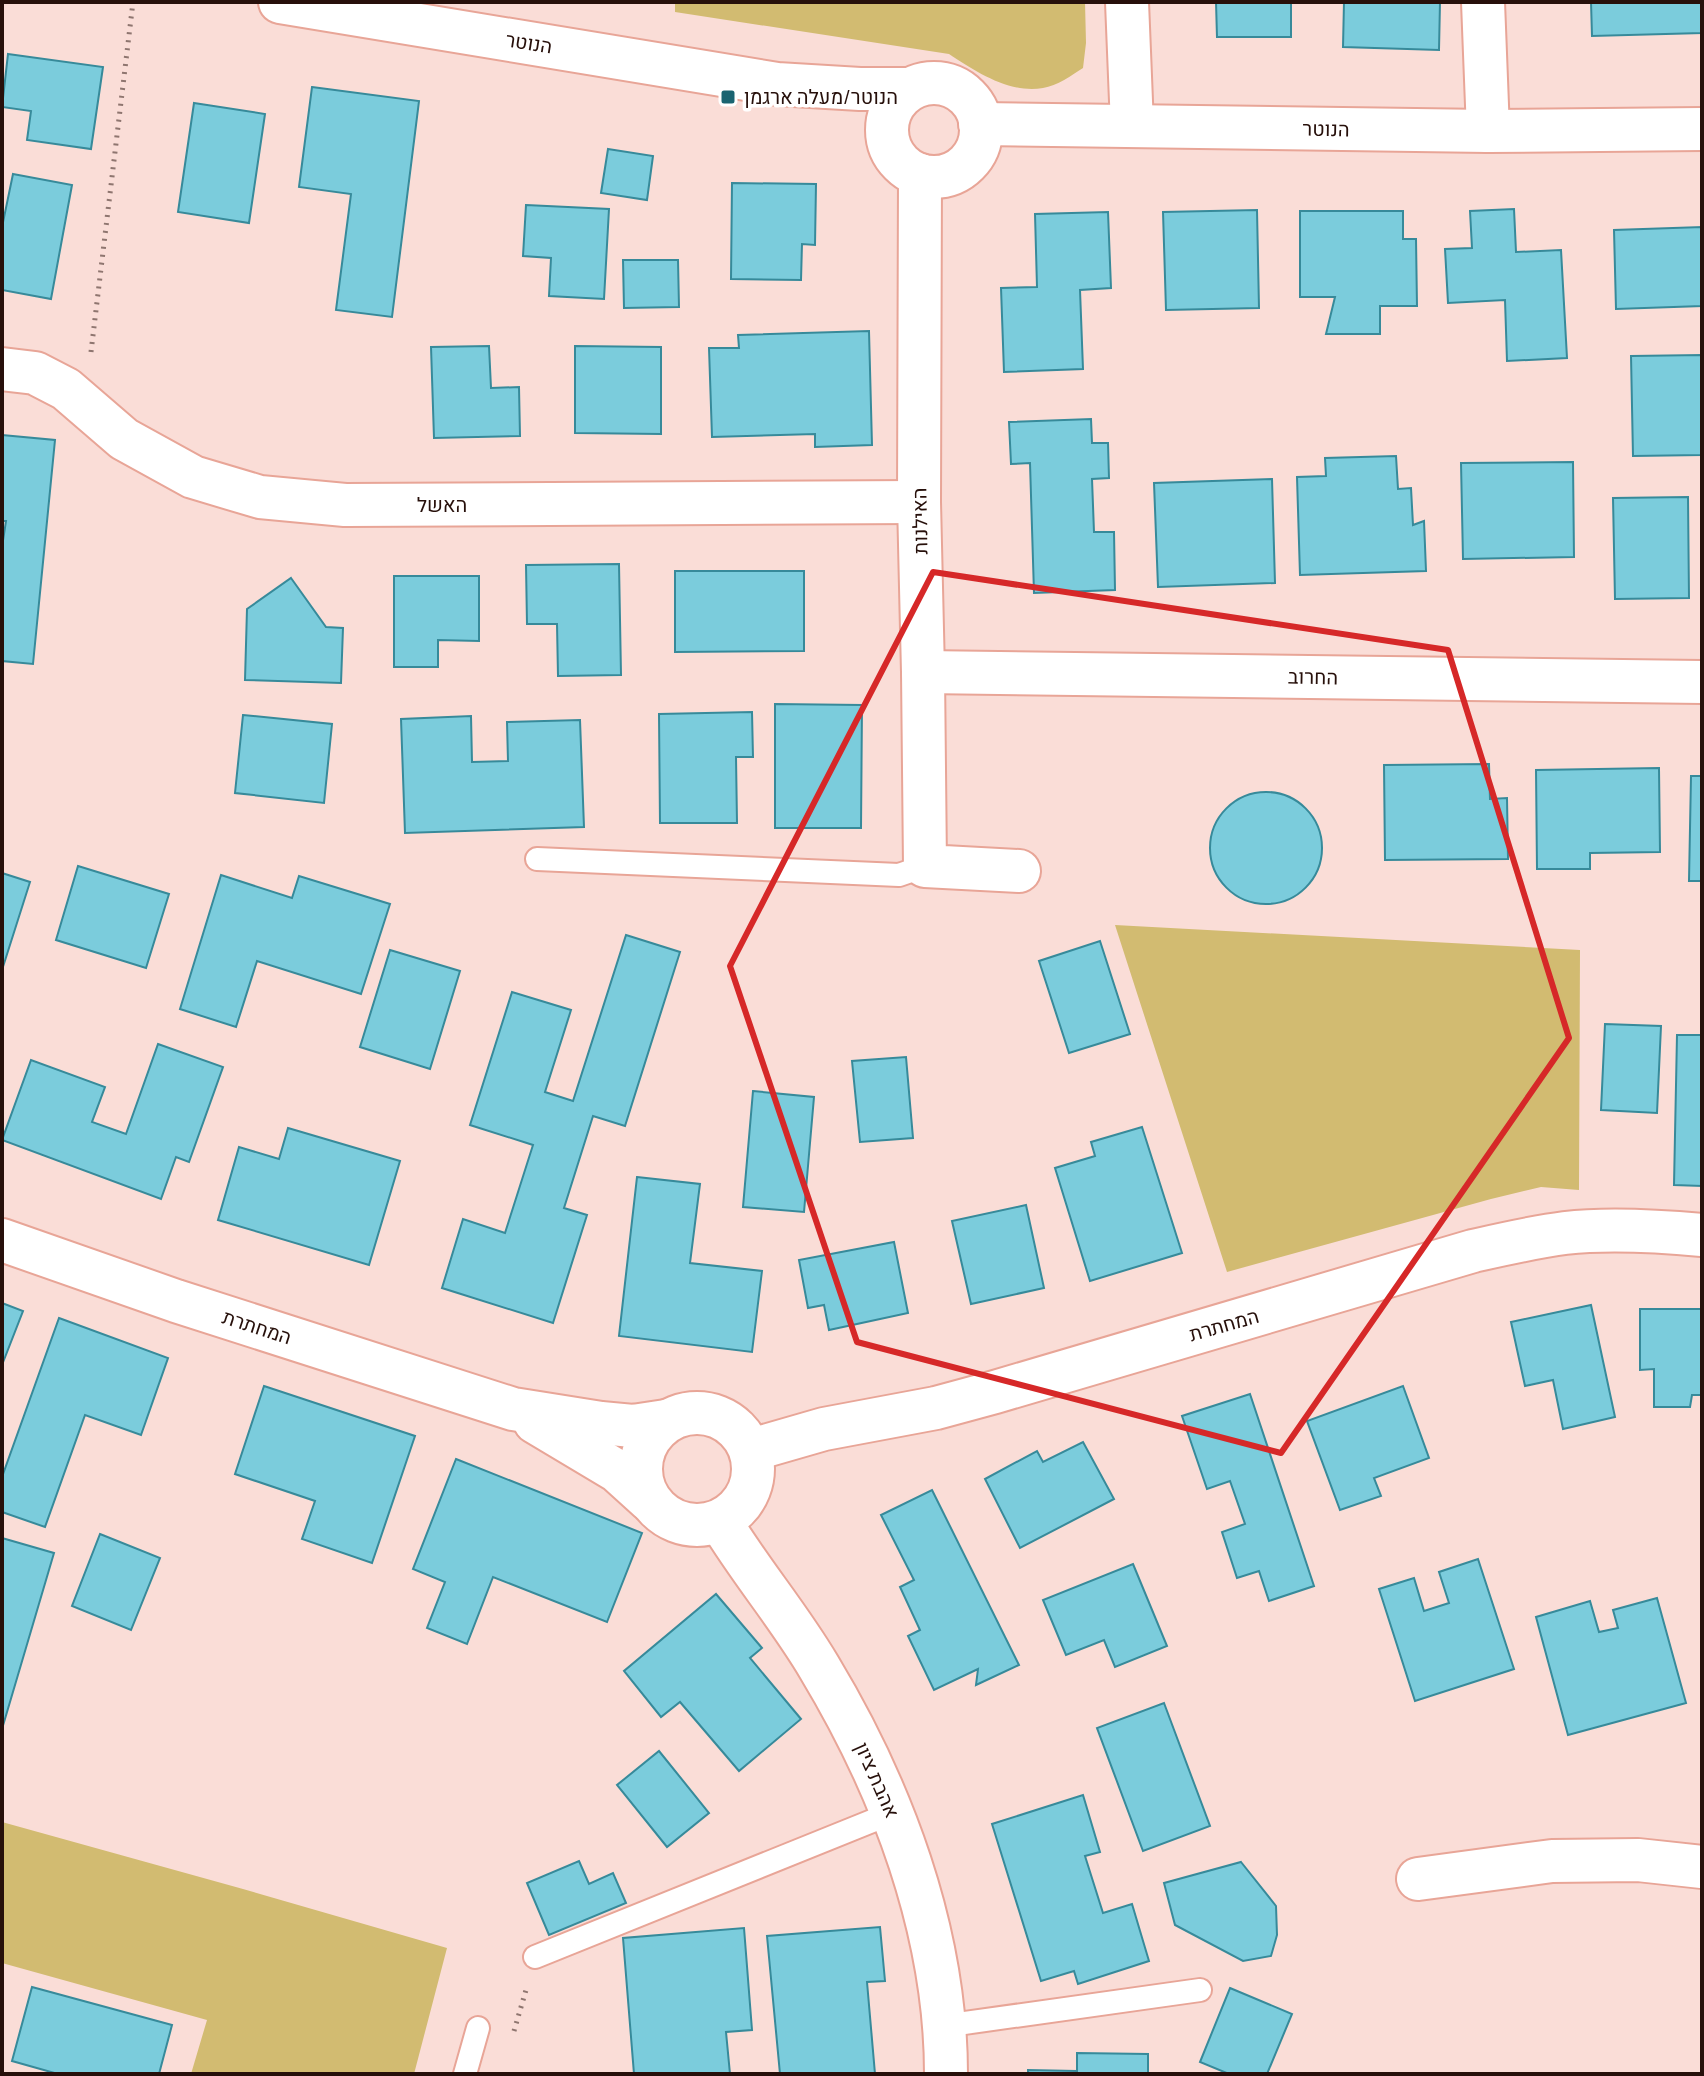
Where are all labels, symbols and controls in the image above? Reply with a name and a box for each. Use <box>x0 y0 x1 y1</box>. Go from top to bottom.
street label: הנוטר <box>504 25 554 60</box>
place label: הנוטר/מעלה ארגמן <box>744 83 898 110</box>
marker: הנוטר/מעלה ארגמן <box>719 88 737 106</box>
street label: הנוטר <box>1302 115 1350 142</box>
street label: האילנות <box>905 488 934 555</box>
street label: האשל <box>417 491 467 518</box>
street label: החרוב <box>1288 663 1338 690</box>
street label: המחתרת <box>1186 1302 1262 1347</box>
street label: המחתרת <box>219 1303 295 1350</box>
street label: אהבת ציון <box>849 1738 906 1822</box>

